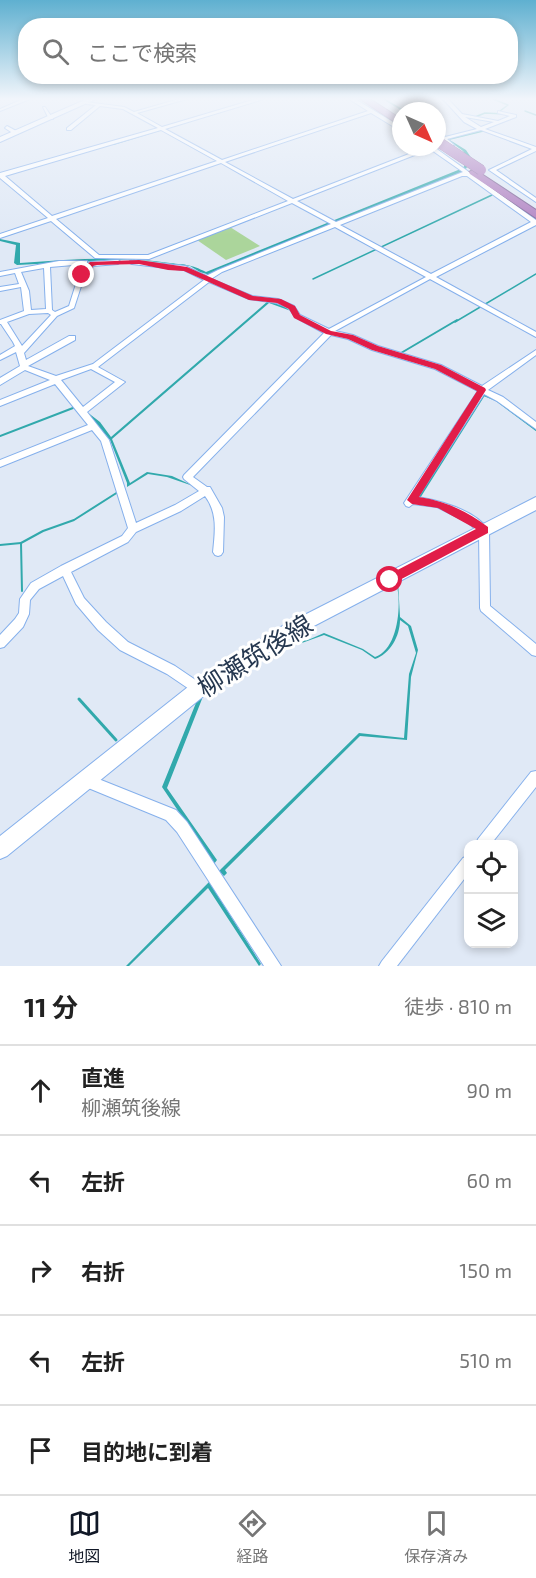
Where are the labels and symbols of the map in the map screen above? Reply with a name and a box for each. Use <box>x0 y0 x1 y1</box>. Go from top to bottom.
north arrow <box>392 102 446 156</box>
route end <box>68 261 94 287</box>
route start <box>376 566 402 592</box>
street label: 柳瀬筑後線 <box>191 607 318 702</box>

